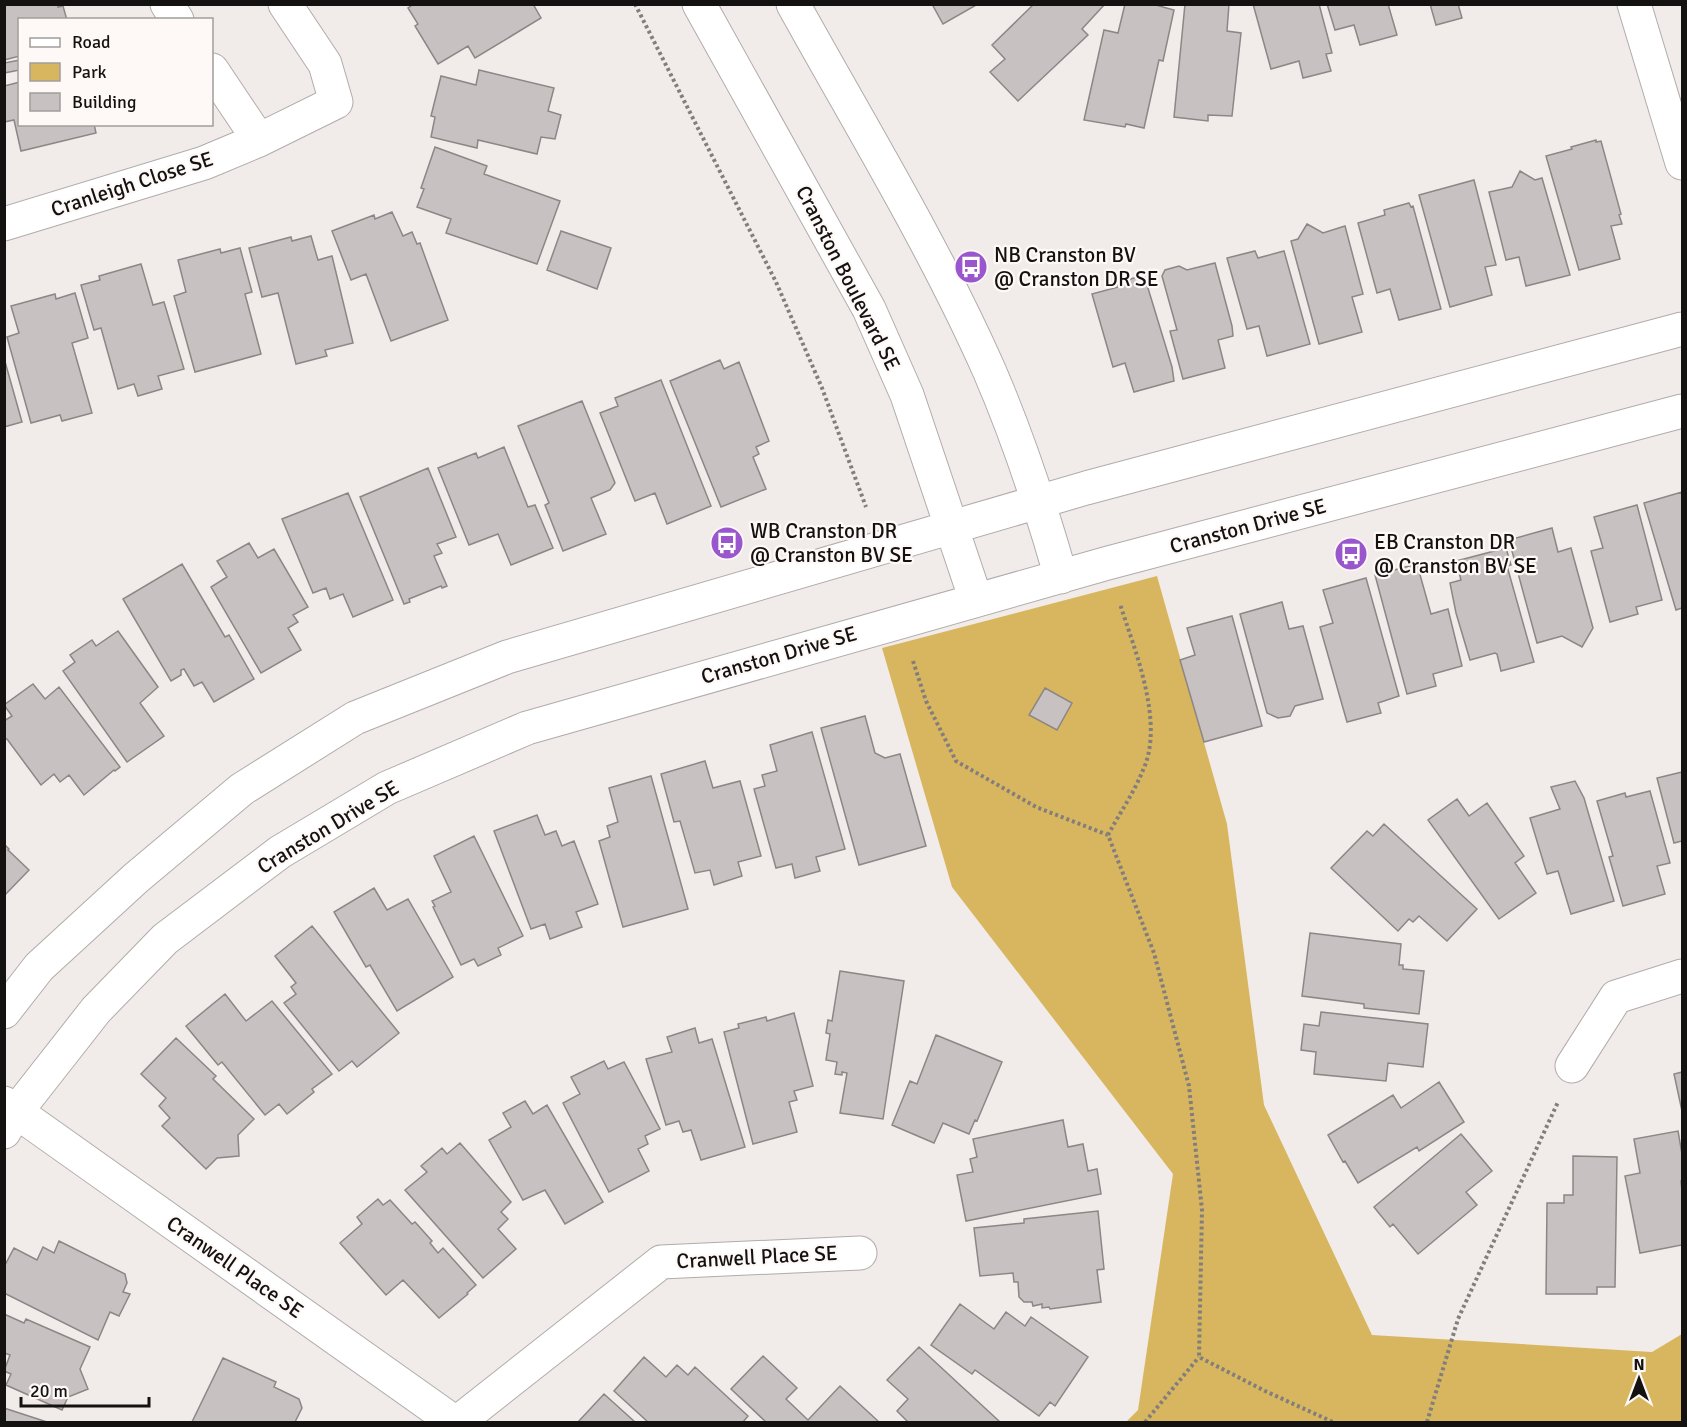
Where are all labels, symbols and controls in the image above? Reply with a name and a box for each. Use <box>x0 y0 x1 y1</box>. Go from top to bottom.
legend <box>18 18 213 126</box>
text: Road <box>72 31 111 53</box>
text: Park <box>72 61 107 83</box>
text: Building <box>72 91 136 113</box>
street label: Cranleigh Close SE <box>48 146 216 222</box>
street label: Cranston Boulevard SE <box>790 181 906 375</box>
place label: NB Cranston BV @ Cranston DR SE <box>994 242 1159 292</box>
bus stop icon: NB Cranston BV @ Cranston DR SE <box>953 249 989 285</box>
street label: Cranston Drive SE <box>1167 493 1329 559</box>
place label: WB Cranston DR @ Cranston BV SE <box>750 518 913 568</box>
bus stop icon: WB Cranston DR @ Cranston BV SE <box>709 525 745 561</box>
place label: EB Cranston DR @ Cranston BV SE <box>1374 529 1537 579</box>
bus stop icon: EB Cranston DR @ Cranston BV SE <box>1333 536 1369 572</box>
street label: Cranston Drive SE <box>698 620 860 690</box>
street label: Cranston Drive SE <box>252 774 404 880</box>
street label: Cranwell Place SE <box>161 1210 309 1324</box>
street label: Cranwell Place SE <box>676 1240 838 1274</box>
north arrow <box>1609 1349 1669 1409</box>
text: N <box>1633 1355 1645 1375</box>
scale bar <box>21 1370 148 1408</box>
text: 20 m <box>30 1380 68 1402</box>

